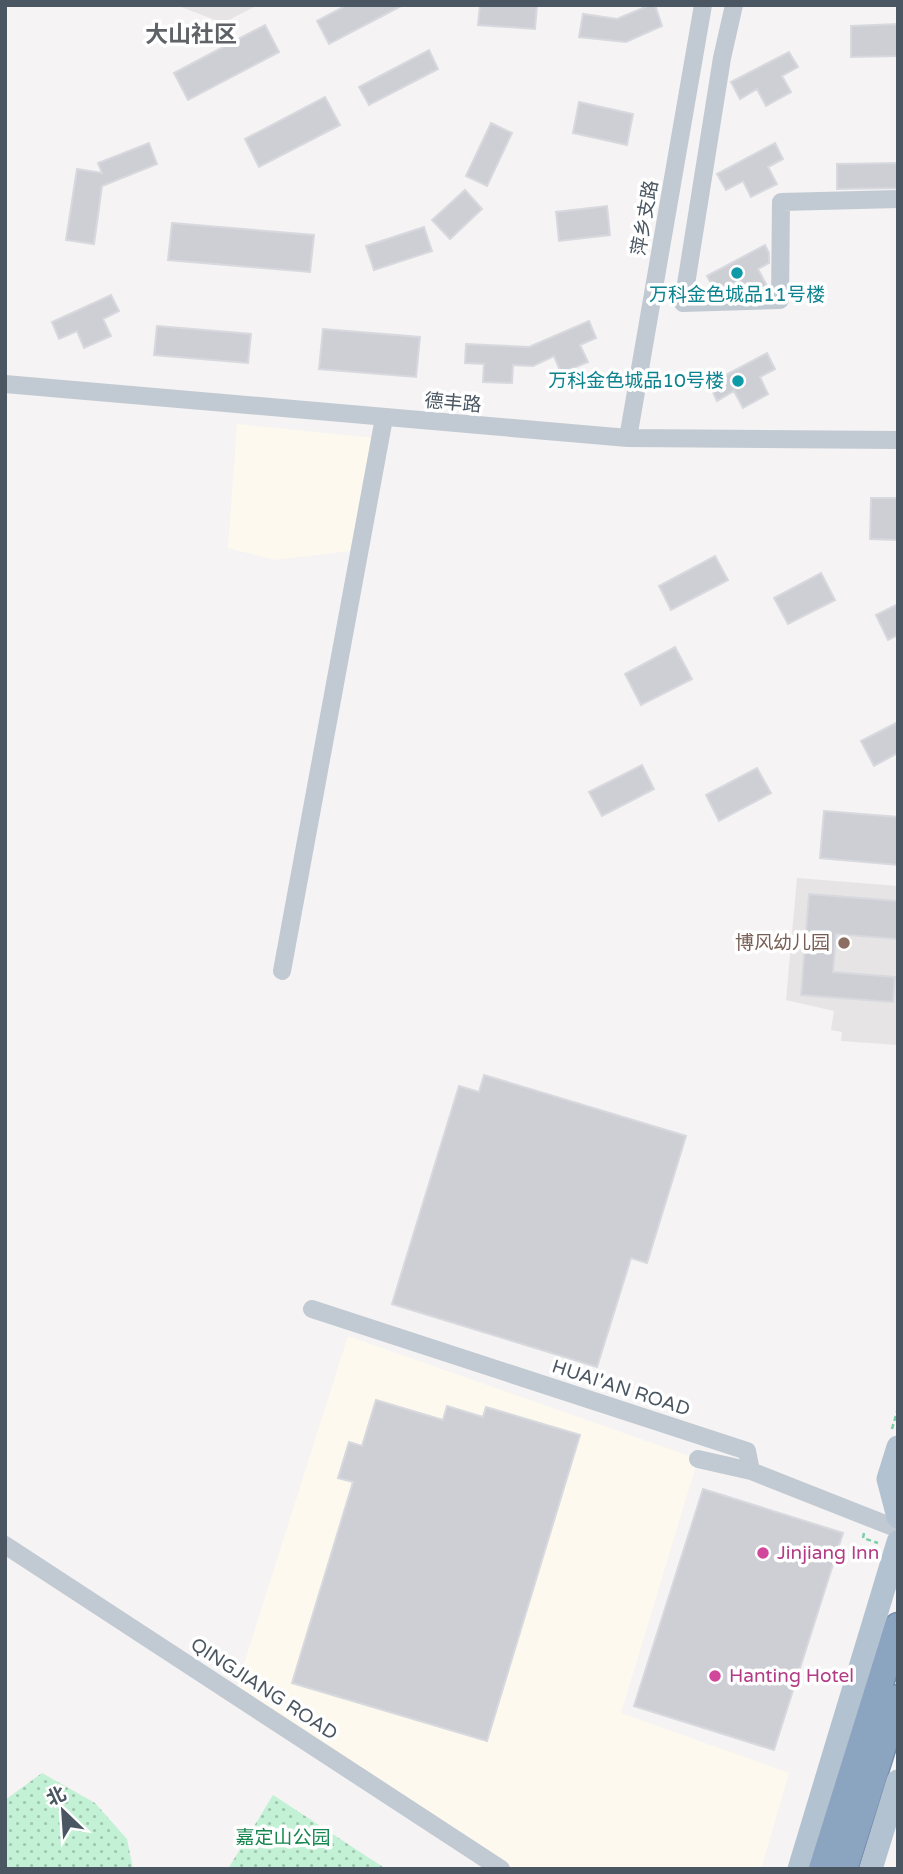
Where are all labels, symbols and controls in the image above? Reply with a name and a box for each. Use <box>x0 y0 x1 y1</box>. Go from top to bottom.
district label: 大山社区 <box>145 21 237 49</box>
street label: 萍乡支路 <box>628 179 662 257</box>
marker: 万科金色城品11号楼 <box>729 265 745 281</box>
place label: 万科金色城品11号楼 <box>649 284 825 306</box>
place label: 万科金色城品10号楼 <box>548 370 724 392</box>
marker: 万科金色城品10号楼 <box>730 373 746 389</box>
street label: 德丰路 <box>424 390 482 416</box>
place label: 博风幼儿园 <box>735 932 830 954</box>
marker: 博风幼儿园 <box>836 935 852 951</box>
street label: HUAI'AN ROAD <box>549 1355 693 1421</box>
place label: Jinjiang Inn <box>777 1542 879 1564</box>
marker: Jinjiang Inn <box>755 1545 771 1561</box>
street label: QINGJIANG ROAD <box>186 1633 342 1745</box>
place label: Hanting Hotel <box>729 1665 854 1687</box>
marker: Hanting Hotel <box>707 1668 723 1684</box>
north arrow <box>28 1776 98 1846</box>
text: 北 <box>43 1783 70 1810</box>
park label: 嘉定山公园 <box>235 1827 331 1849</box>

